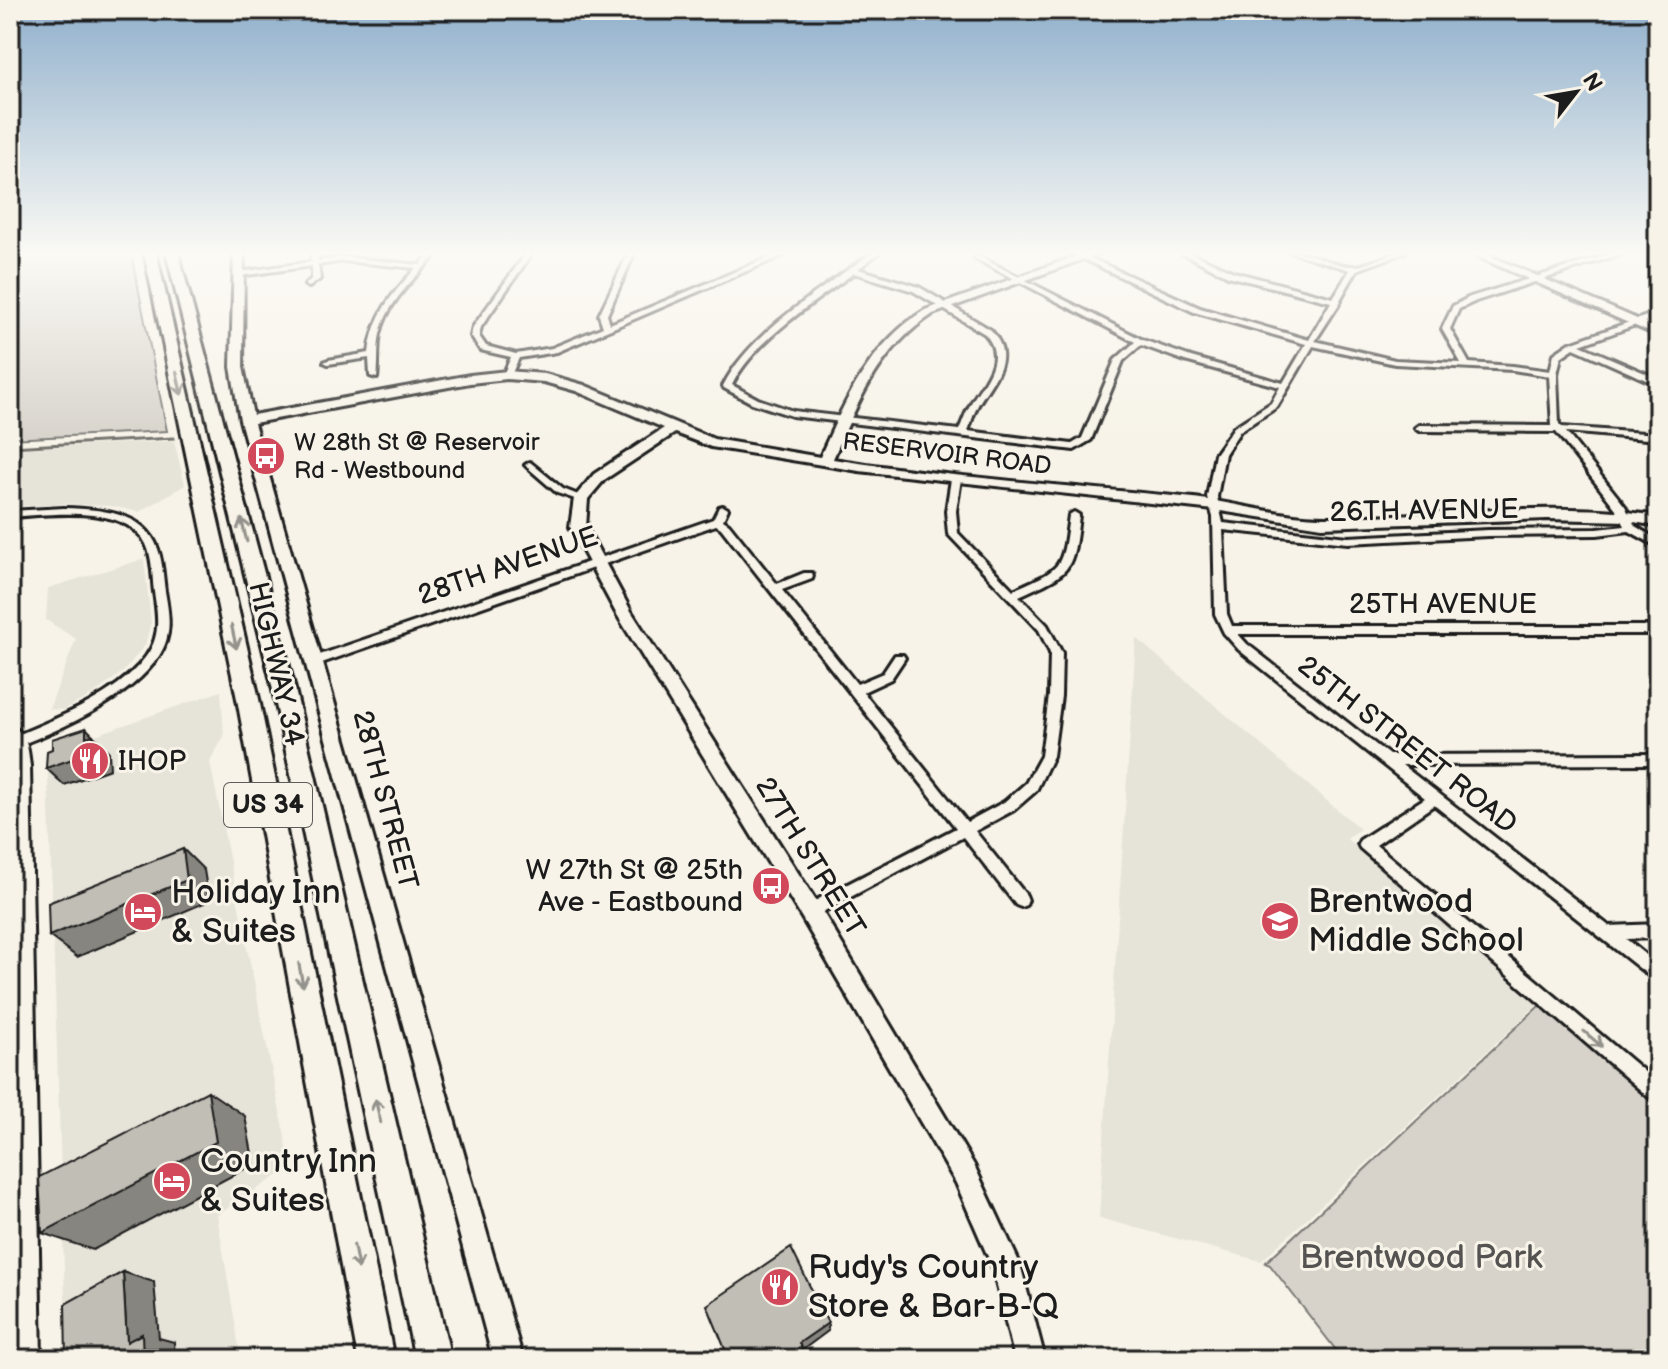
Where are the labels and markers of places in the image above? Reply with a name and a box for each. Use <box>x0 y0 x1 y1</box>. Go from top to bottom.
place label: W 28th St @ Reservoir Rd - Westbound <box>294 428 540 485</box>
bus stop icon: W 28th St @ Reservoir Rd - Westbound <box>245 435 287 477</box>
restaurant icon: IHOP <box>69 740 111 782</box>
place label: IHOP <box>118 745 186 778</box>
place label: W 27th St @ 25th Ave - Eastbound <box>525 854 743 919</box>
bus stop icon: W 27th St @ 25th Ave - Eastbound <box>750 865 792 907</box>
place label: Holiday Inn & Suites <box>171 872 341 952</box>
place label: Brentwood Middle School <box>1308 881 1524 961</box>
hotel icon: Holiday Inn & Suites <box>122 891 164 933</box>
school or university icon: Brentwood Middle School <box>1259 900 1301 942</box>
place label: Country Inn & Suites <box>200 1141 377 1221</box>
hotel icon: Country Inn & Suites <box>151 1160 193 1202</box>
place label: Rudy's Country Store & Bar-B-Q <box>808 1247 1059 1327</box>
restaurant icon: Rudy's Country Store & Bar-B-Q <box>759 1266 801 1308</box>

